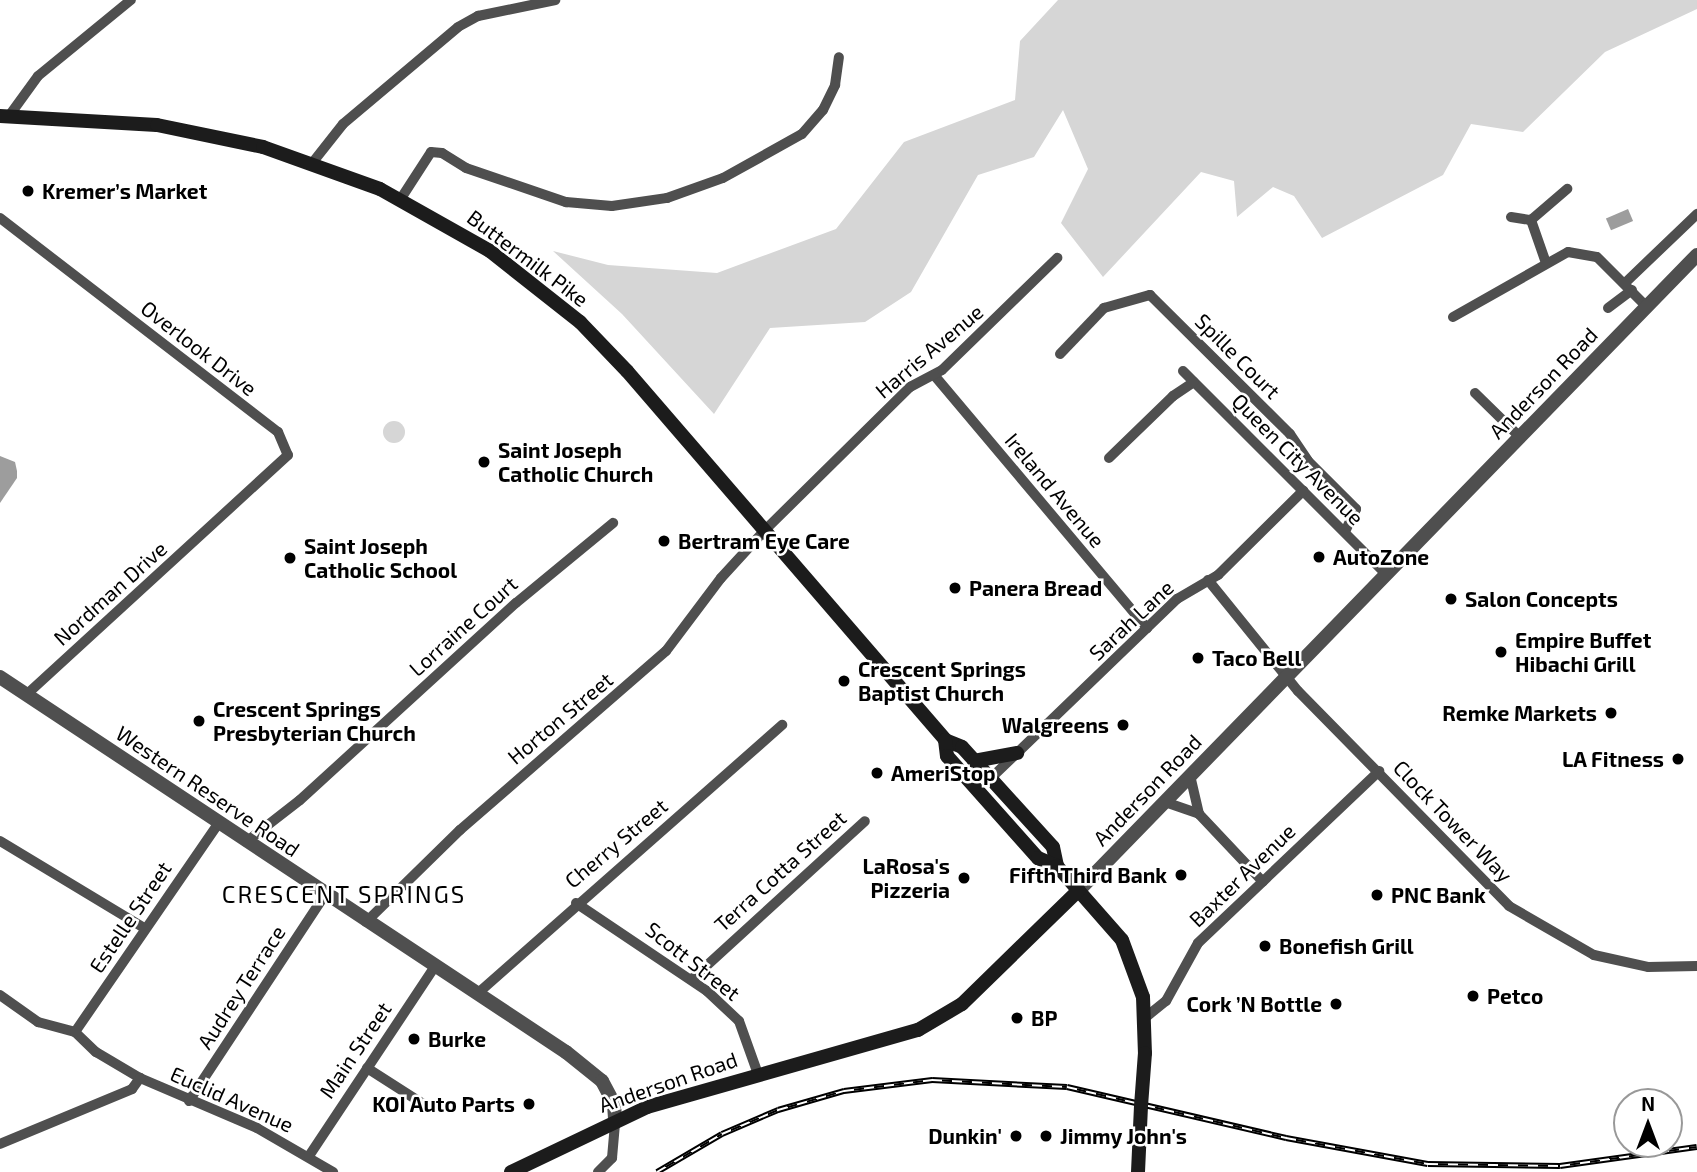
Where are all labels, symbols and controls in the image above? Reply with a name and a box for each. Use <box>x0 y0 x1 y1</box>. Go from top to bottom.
place label: Kremer’s Market <box>42 178 207 204</box>
marker: Kremer’s Market <box>20 183 36 199</box>
street label: Buttermilk Pike <box>462 204 594 312</box>
street label: Overlook Drive <box>136 295 262 401</box>
street label: Harris Avenue <box>870 298 988 404</box>
street label: Spille Court <box>1190 308 1286 404</box>
street label: Anderson Road <box>1484 322 1602 444</box>
street label: Queen City Avenue <box>1227 388 1369 530</box>
street label: Ireland Avenue <box>1000 428 1110 552</box>
place label: Saint Joseph Catholic Church <box>498 437 653 487</box>
marker: Saint Joseph Catholic Church <box>476 454 492 470</box>
place label: Bertram Eye Care <box>678 528 850 554</box>
place label: Saint Joseph Catholic School <box>304 533 457 583</box>
marker: Bertram Eye Care <box>656 533 672 549</box>
street label: Nordman Drive <box>48 536 172 650</box>
place label: AutoZone <box>1333 544 1429 570</box>
marker: AutoZone <box>1311 549 1327 565</box>
marker: Saint Joseph Catholic School <box>282 550 298 566</box>
street label: Lorraine Court <box>404 571 522 681</box>
place label: Panera Bread <box>969 575 1102 601</box>
street label: Sarah Lane <box>1084 575 1178 665</box>
marker: Panera Bread <box>947 580 963 596</box>
place label: Salon Concepts <box>1465 586 1618 612</box>
marker: Salon Concepts <box>1443 591 1459 607</box>
place label: Empire Buffet Hibachi Grill <box>1515 627 1651 677</box>
marker: Empire Buffet Hibachi Grill <box>1493 644 1509 660</box>
place label: Taco Bell <box>1212 645 1301 671</box>
marker: Taco Bell <box>1190 650 1206 666</box>
place label: Crescent Springs Baptist Church <box>858 656 1026 706</box>
street label: Horton Street <box>502 667 618 769</box>
marker: Crescent Springs Baptist Church <box>836 673 852 689</box>
place label: Crescent Springs Presbyterian Church <box>213 696 416 746</box>
place label: Remke Markets <box>1442 700 1597 726</box>
marker: Remke Markets <box>1603 705 1619 721</box>
place label: Walgreens <box>1001 712 1109 738</box>
marker: Crescent Springs Presbyterian Church <box>191 713 207 729</box>
marker: Walgreens <box>1115 717 1131 733</box>
street label: Western Reserve Road <box>111 720 305 862</box>
street label: Anderson Road <box>1088 729 1206 851</box>
place label: LA Fitness <box>1562 746 1664 772</box>
marker: LA Fitness <box>1670 751 1686 767</box>
street label: Clock Tower Way <box>1388 754 1518 888</box>
place label: AmeriStop <box>891 760 996 786</box>
marker: AmeriStop <box>869 765 885 781</box>
street label: Cherry Street <box>559 793 673 893</box>
street label: Terra Cotta Street <box>709 805 851 937</box>
street label: Baxter Avenue <box>1183 818 1301 932</box>
place label: LaRosa's Pizzeria <box>862 853 950 903</box>
street label: Estelle Street <box>84 857 176 977</box>
place label: Fifth Third Bank <box>1008 862 1167 888</box>
marker: Fifth Third Bank <box>1173 867 1189 883</box>
marker: LaRosa's Pizzeria <box>956 870 972 886</box>
district label: CRESCENT SPRINGS <box>224 880 464 908</box>
place label: PNC Bank <box>1391 882 1486 908</box>
marker: PNC Bank <box>1369 887 1385 903</box>
street label: Scott Street <box>641 916 745 1006</box>
street label: Audrey Terrace <box>191 920 291 1054</box>
place label: Bonefish Grill <box>1279 933 1414 959</box>
marker: Bonefish Grill <box>1257 938 1273 954</box>
place label: Petco <box>1487 983 1543 1009</box>
marker: Petco <box>1465 988 1481 1004</box>
place label: Cork ’N Bottle <box>1186 991 1322 1017</box>
marker: Cork ’N Bottle <box>1328 996 1344 1012</box>
street label: Main Street <box>314 997 396 1103</box>
place label: BP <box>1031 1005 1057 1031</box>
marker: BP <box>1009 1010 1025 1026</box>
place label: Burke <box>428 1026 486 1052</box>
marker: Burke <box>406 1031 422 1047</box>
street label: Anderson Road <box>595 1047 741 1117</box>
street label: Euclid Avenue <box>166 1061 298 1137</box>
north arrow <box>1613 1088 1683 1158</box>
place label: KOI Auto Parts <box>372 1091 515 1117</box>
text: N <box>1641 1092 1655 1115</box>
marker: KOI Auto Parts <box>521 1096 537 1112</box>
place label: Dunkin' <box>928 1123 1002 1149</box>
place label: Jimmy John's <box>1060 1123 1188 1149</box>
marker: Dunkin' <box>1008 1128 1024 1144</box>
marker: Jimmy John's <box>1038 1128 1054 1144</box>

